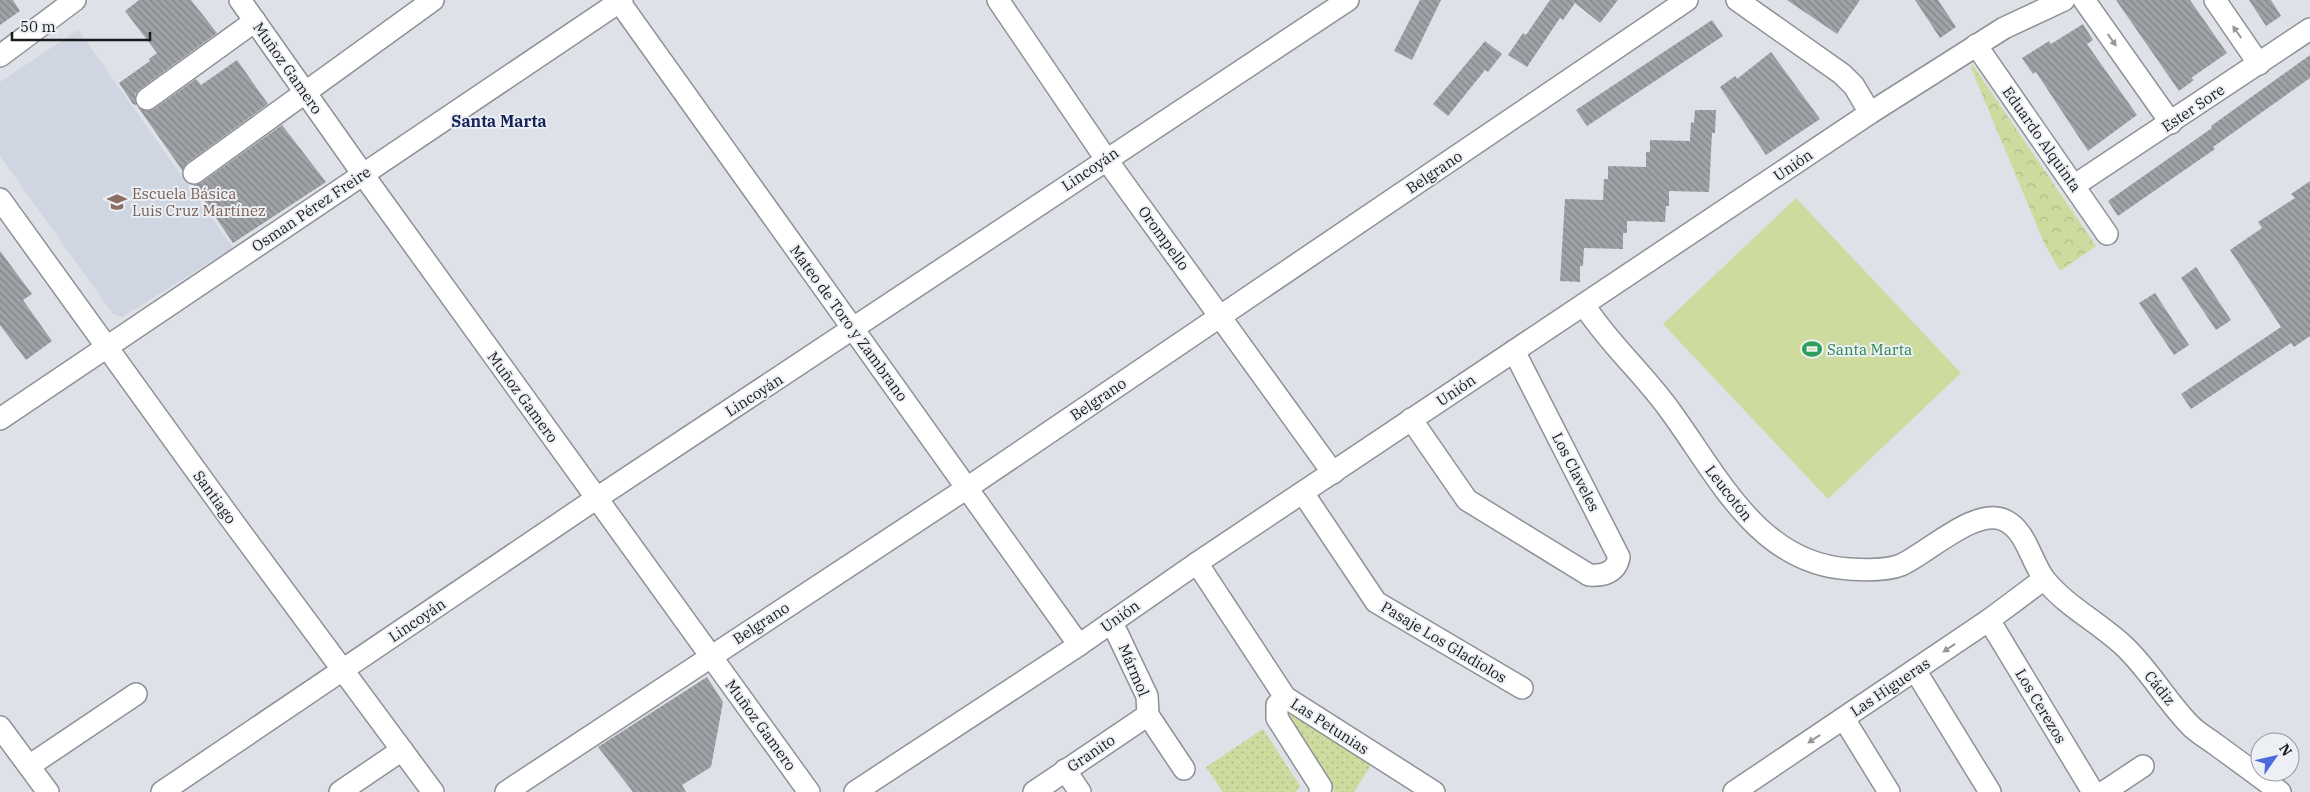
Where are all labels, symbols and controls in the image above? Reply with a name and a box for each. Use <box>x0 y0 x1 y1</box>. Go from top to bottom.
scale bar <box>12 10 150 42</box>
text: 50 m <box>20 17 56 36</box>
street label: Muñoz Gamero <box>249 18 327 118</box>
one-way arrow <box>2232 25 2242 39</box>
one-way arrow <box>2107 33 2117 47</box>
street label: Ester Sore <box>2158 80 2228 136</box>
street label: Eduardo Alquinta <box>1999 83 2085 195</box>
district label: Santa Marta <box>451 111 547 131</box>
street label: Lincoyán <box>1058 143 1123 195</box>
street label: Unión <box>1770 145 1817 185</box>
street label: Belgrano <box>1402 146 1466 198</box>
street label: Osman Pérez Freire <box>248 162 374 256</box>
place label: Escuela Básica Luis Cruz Martínez <box>132 184 266 220</box>
school or university icon: Escuela Básica Luis Cruz Martínez <box>106 191 128 213</box>
street label: Orompello <box>1134 202 1194 274</box>
street label: Mateo de Toro y Zambrano <box>786 241 912 405</box>
sports icon: Santa Marta <box>1801 338 1823 360</box>
place label: Santa Marta <box>1827 340 1912 359</box>
street label: Muñoz Gamero <box>484 348 562 446</box>
street label: Lincoyán <box>722 369 787 421</box>
street label: Unión <box>1433 370 1480 410</box>
street label: Belgrano <box>1066 373 1130 425</box>
street label: Los Claveles <box>1548 429 1604 515</box>
street label: Leucotón <box>1701 461 1757 525</box>
street label: Santiago <box>189 467 241 527</box>
street label: Lincoyán <box>385 594 450 646</box>
street label: Unión <box>1097 596 1144 636</box>
street label: Pasaje Los Gladiolos <box>1378 597 1510 687</box>
street label: Belgrano <box>729 598 793 648</box>
street label: Mármol <box>1114 641 1154 699</box>
one-way arrow <box>1942 643 1955 652</box>
street label: Las Higueras <box>1847 653 1933 721</box>
street label: Los Cerezos <box>2011 665 2071 747</box>
street label: Cádiz <box>2140 667 2180 709</box>
street label: Muñoz Gamero <box>722 676 800 774</box>
street label: Las Petunias <box>1287 694 1373 758</box>
street label: Granito <box>1063 730 1119 776</box>
north arrow <box>2250 732 2300 782</box>
one-way arrow <box>1808 734 1821 744</box>
text: N <box>2275 740 2296 759</box>

